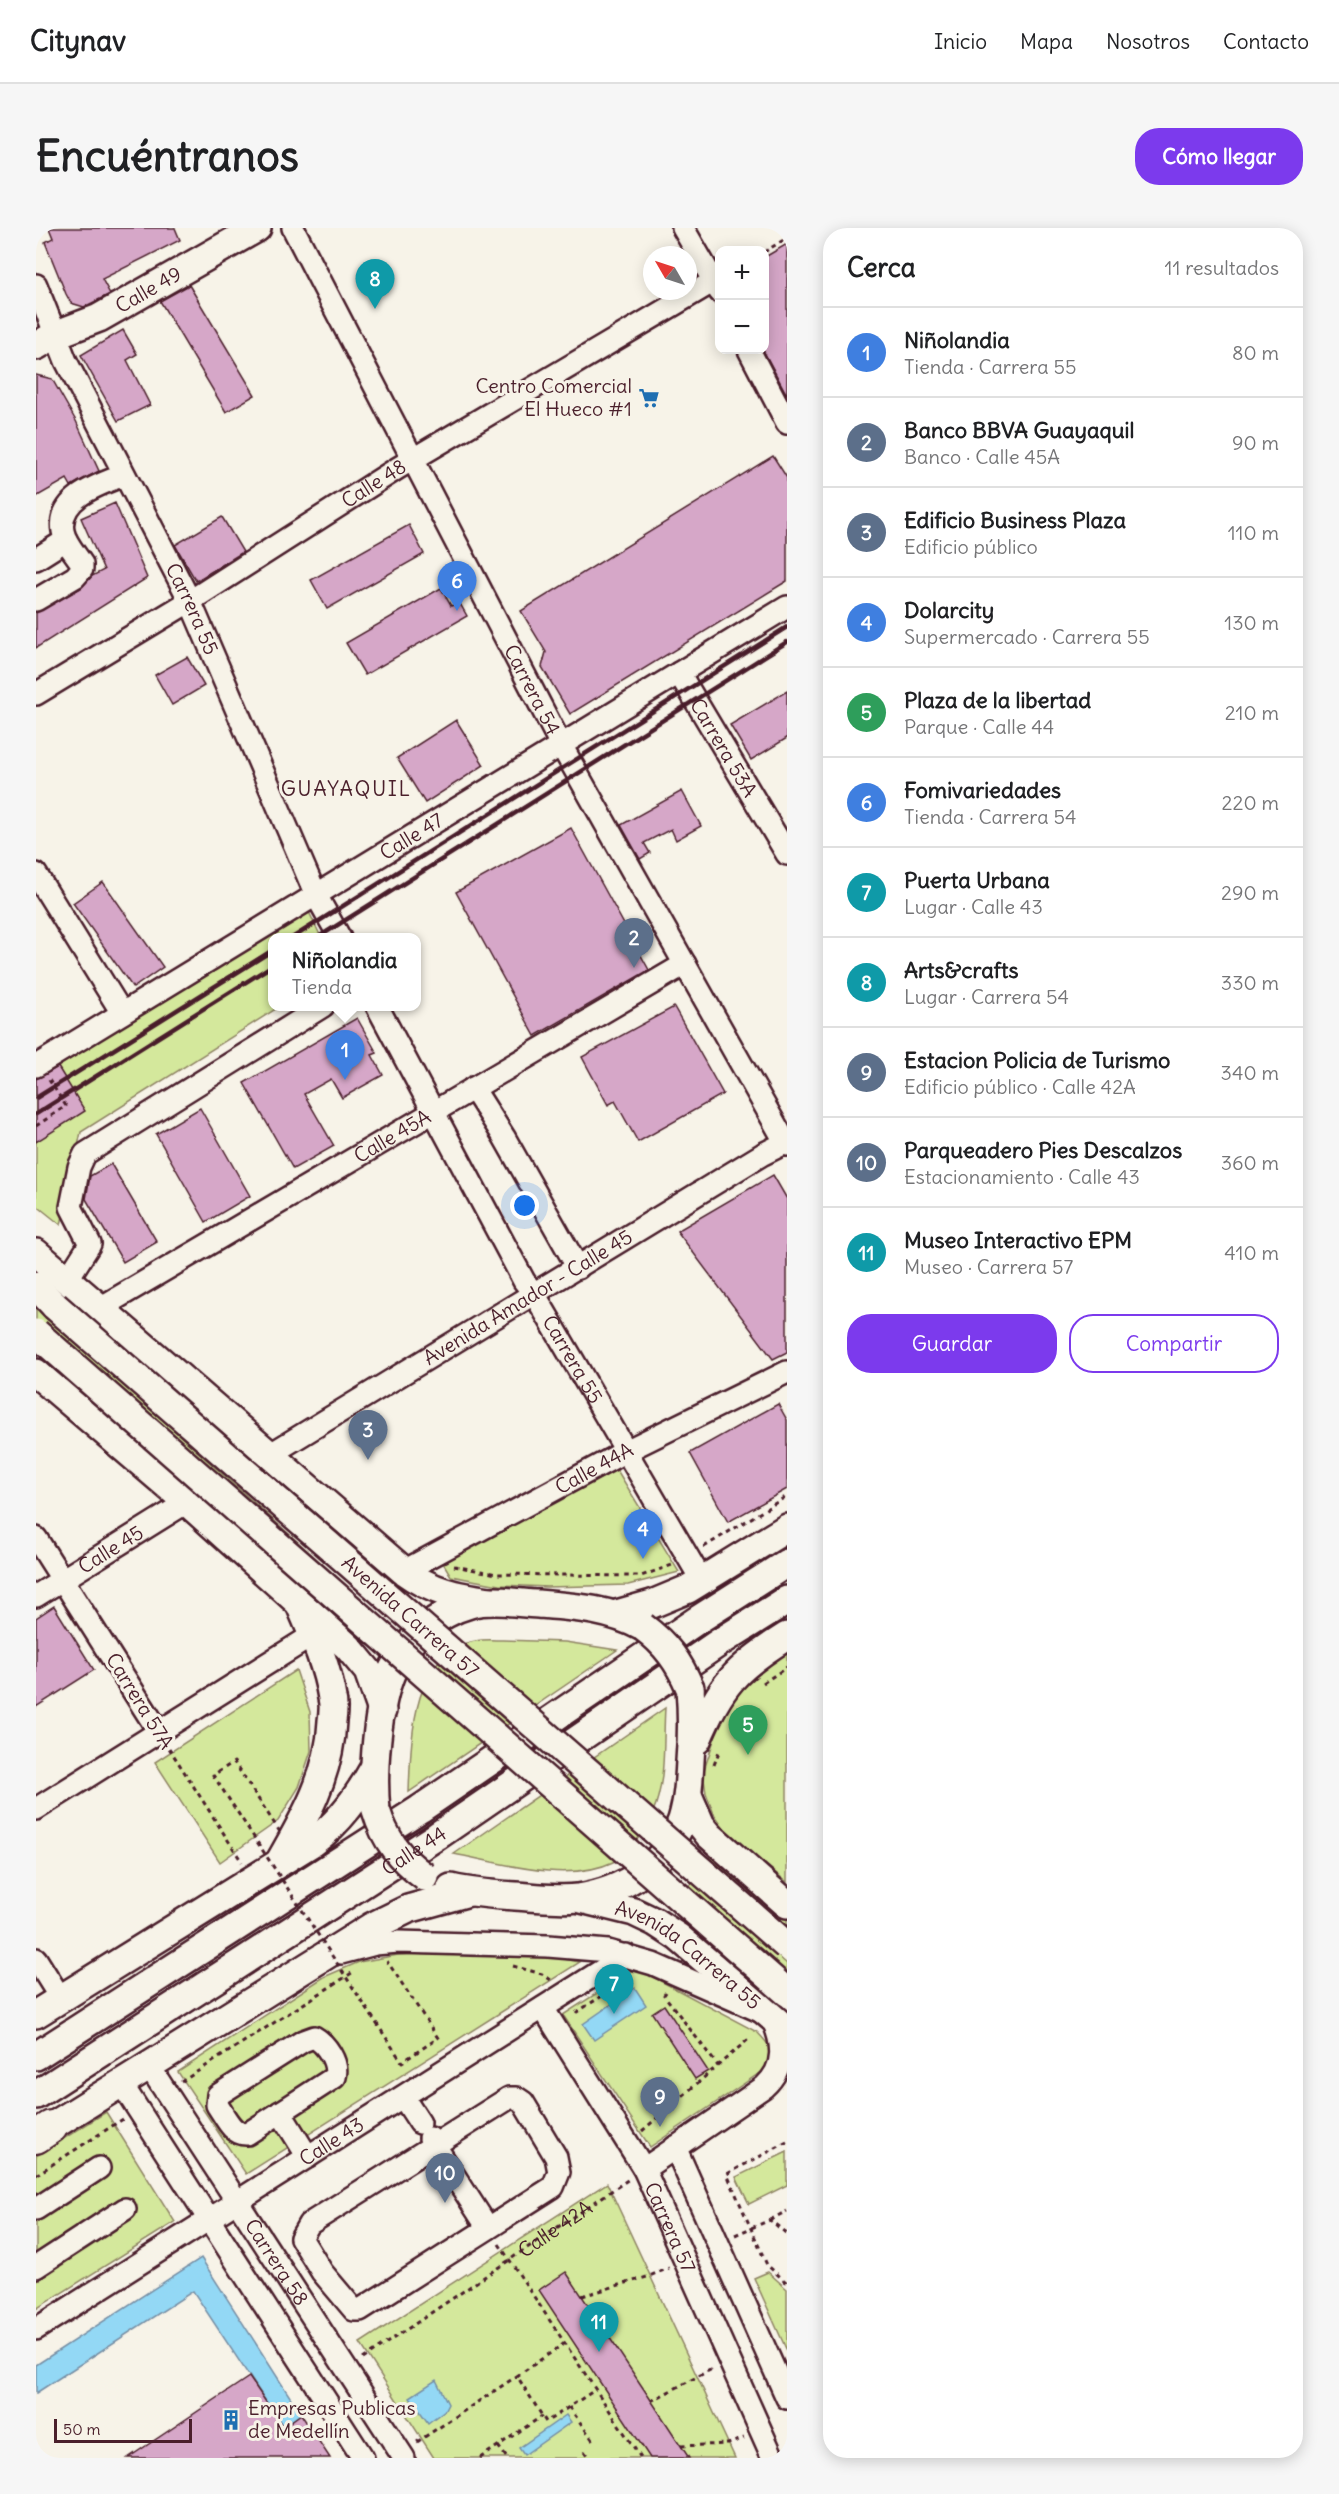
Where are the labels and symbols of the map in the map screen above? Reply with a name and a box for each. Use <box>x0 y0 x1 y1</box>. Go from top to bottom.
north arrow <box>643 246 697 300</box>
pin: 8 <box>356 260 394 309</box>
street label: Calle 49 <box>111 261 186 318</box>
place label: Centro Comercial El Hueco #1 <box>475 373 632 421</box>
supermarket icon: Centro Comercial El Hueco #1 <box>637 386 661 410</box>
street label: Calle 48 <box>336 453 410 513</box>
street label: Carrera 55 <box>161 559 224 658</box>
pin: 6 <box>438 562 476 611</box>
street label: Carrera 54 <box>499 640 566 739</box>
street label: Carrera 53A <box>685 693 763 802</box>
district label: GUAYAQUIL <box>281 775 411 802</box>
street label: Calle 47 <box>375 807 448 865</box>
pin: 2 <box>614 918 654 968</box>
pin: 1 <box>326 1030 364 1080</box>
street label: Calle 45A <box>349 1103 435 1168</box>
your location <box>510 1191 539 1220</box>
street label: Avenida Amador - Calle 45 <box>418 1224 637 1370</box>
street label: Carrera 55 <box>537 1310 608 1408</box>
pin: 3 <box>348 1410 388 1460</box>
street label: Calle 44A <box>550 1437 637 1499</box>
pin: 4 <box>624 1510 662 1559</box>
street label: Calle 45 <box>73 1519 148 1579</box>
street label: Avenida Carrera 57 <box>337 1550 484 1683</box>
street label: Carrera 57A <box>101 1648 180 1754</box>
pin: 5 <box>728 1706 768 1755</box>
street label: Calle 44 <box>377 1820 451 1880</box>
street label: Avenida Carrera 55 <box>612 1895 767 2015</box>
pin: 7 <box>594 1964 634 2014</box>
pin: 9 <box>640 2078 680 2127</box>
street label: Calle 43 <box>294 2111 368 2171</box>
pin: 10 <box>426 2154 464 2203</box>
street label: Carrera 57 <box>639 2178 702 2276</box>
street label: Calle 42A <box>513 2194 597 2263</box>
street label: Carrera 58 <box>240 2214 314 2310</box>
pin: 11 <box>580 2302 618 2352</box>
place label: Empresas Publicas de Medellín <box>248 2395 416 2443</box>
building icon: Empresas Publicas de Medellín <box>219 2408 243 2432</box>
scale bar <box>54 2416 192 2444</box>

